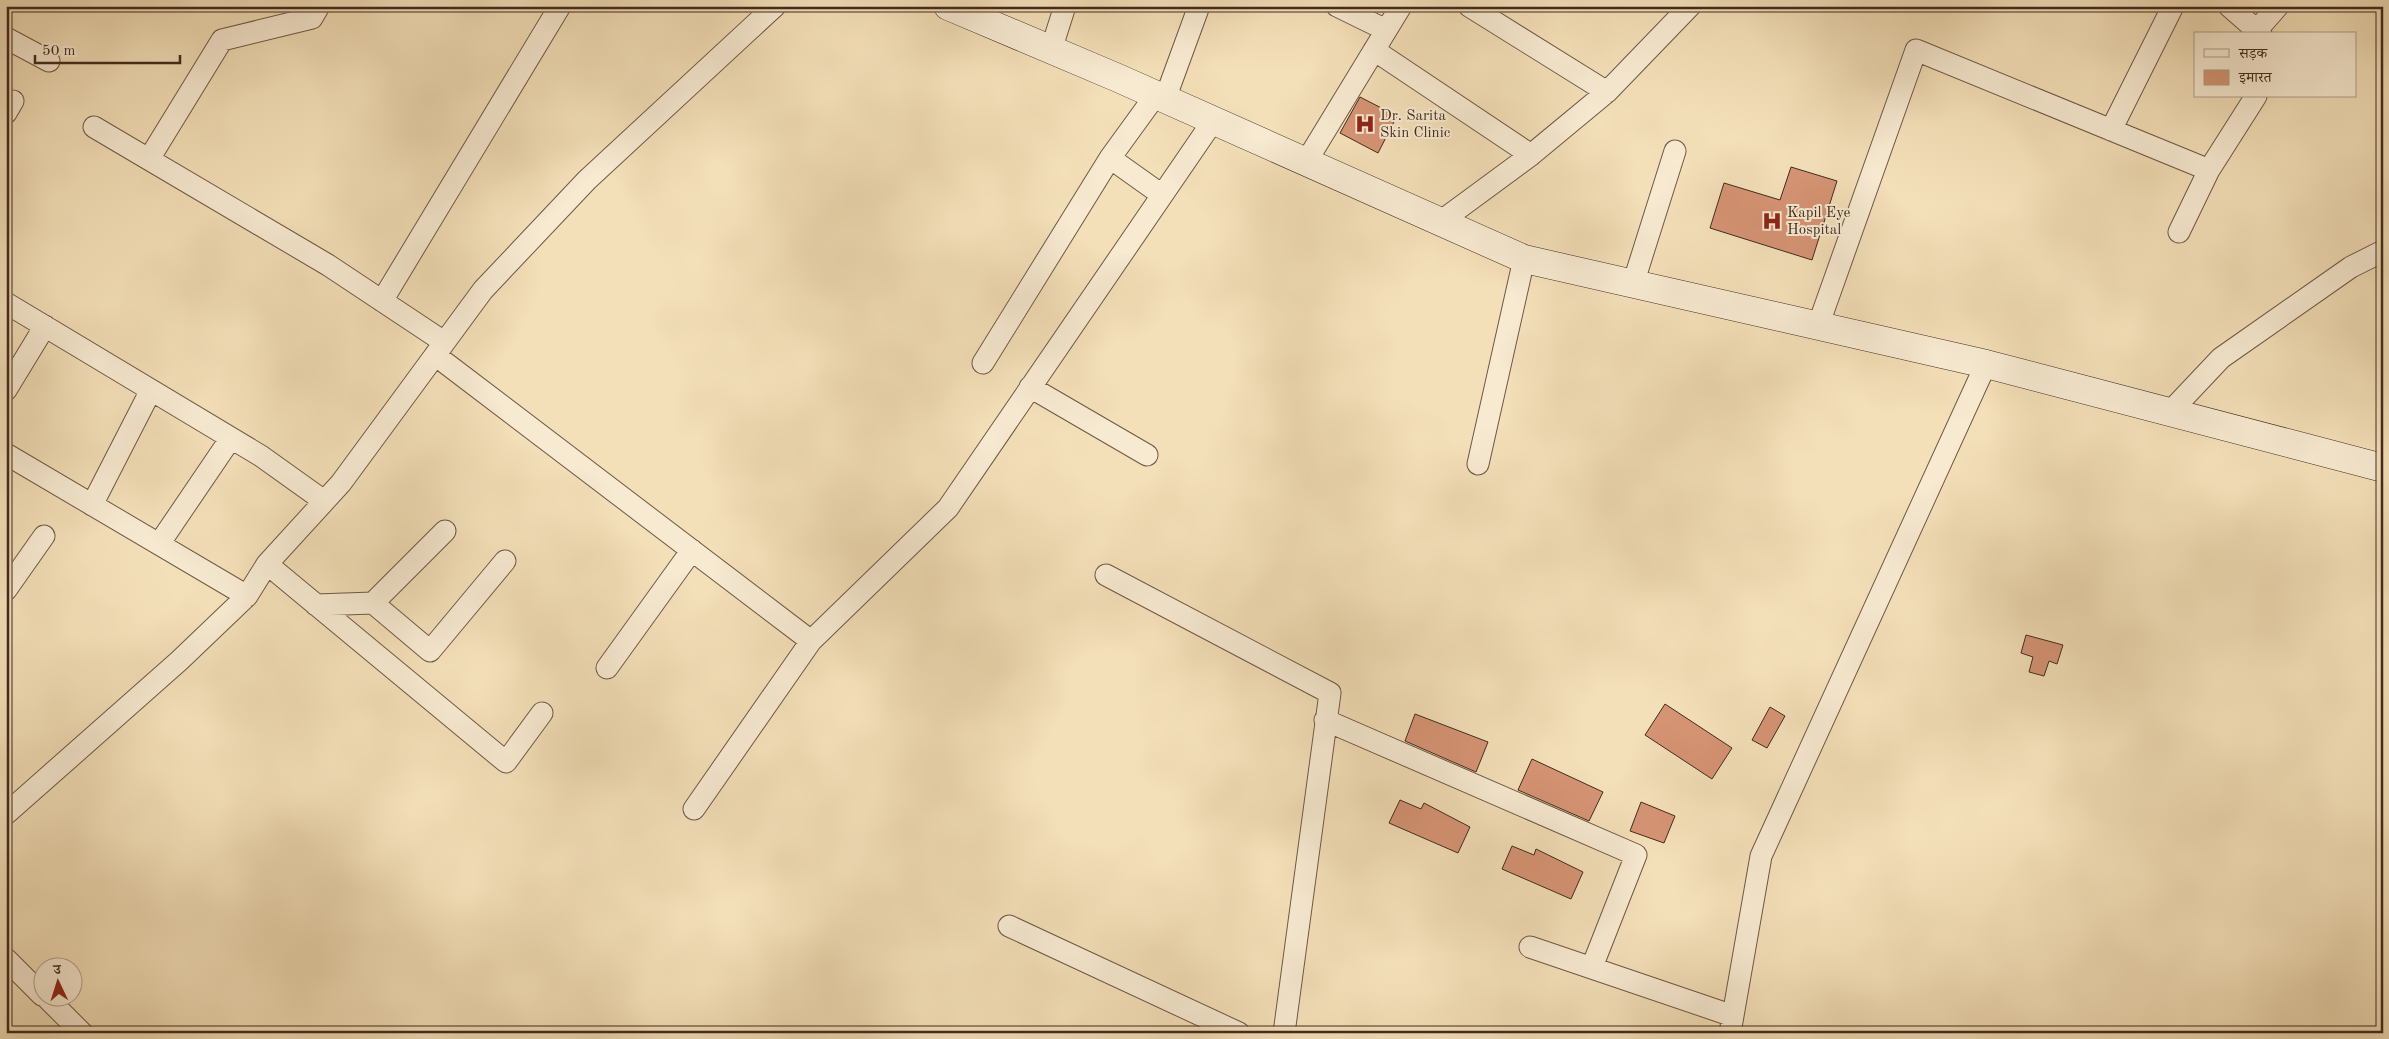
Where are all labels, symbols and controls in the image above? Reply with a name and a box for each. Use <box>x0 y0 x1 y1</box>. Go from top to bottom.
scale bar <box>35 32 180 64</box>
legend <box>2194 32 2356 98</box>
text: 50 m <box>42 44 76 59</box>
text: सड़क <box>2238 47 2268 62</box>
text: इमारत <box>2238 71 2273 86</box>
place label: Dr. Sarita Skin Clinic <box>1380 109 1451 141</box>
hospital icon: Dr. Sarita Skin Clinic <box>1354 113 1376 135</box>
place label: Kapil Eye Hospital <box>1787 206 1850 238</box>
hospital icon: Kapil Eye Hospital <box>1761 210 1783 232</box>
north arrow <box>32 956 82 1006</box>
text: उ <box>52 963 62 977</box>

